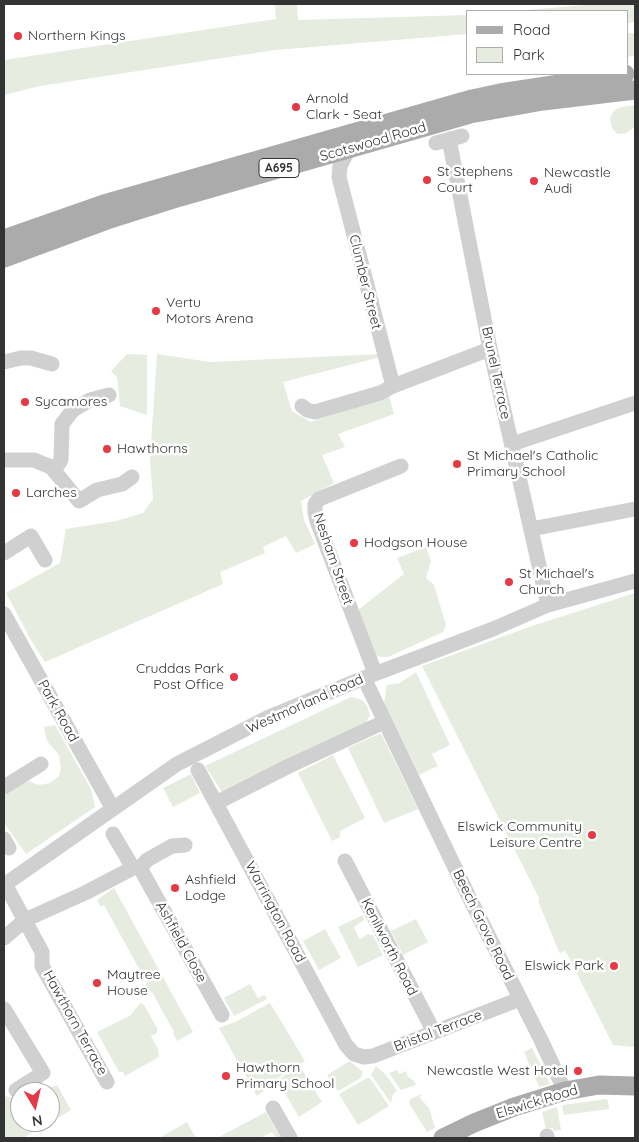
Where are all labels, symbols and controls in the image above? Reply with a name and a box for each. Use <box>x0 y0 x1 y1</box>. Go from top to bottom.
legend <box>466 10 629 75</box>
text: Road <box>513 20 550 39</box>
place label: Northern Kings <box>28 28 126 44</box>
marker: Northern Kings <box>12 30 24 42</box>
text: Park <box>513 45 545 64</box>
place label: Arnold Clark - Seat <box>306 91 382 124</box>
marker: Arnold Clark - Seat <box>290 101 302 113</box>
street label: Scotswood Road <box>318 119 428 165</box>
road number: A695 <box>259 158 299 178</box>
place label: St Stephens Court <box>437 164 513 196</box>
place label: Newcastle Audi <box>544 165 611 198</box>
marker: St Stephens Court <box>421 174 433 186</box>
marker: Newcastle Audi <box>528 175 540 187</box>
street label: Clumber Street <box>345 233 385 331</box>
place label: Vertu Motors Arena <box>166 295 254 328</box>
marker: Vertu Motors Arena <box>150 305 162 317</box>
street label: Brunel Terrace <box>478 325 514 421</box>
place label: Sycamores <box>35 394 107 410</box>
marker: Sycamores <box>19 396 31 408</box>
place label: Hawthorns <box>117 441 188 457</box>
marker: Hawthorns <box>101 443 113 455</box>
place label: St Michael's Catholic Primary School <box>467 448 598 481</box>
marker: St Michael's Catholic Primary School <box>451 458 463 470</box>
place label: Larches <box>26 485 77 501</box>
marker: Larches <box>10 487 22 499</box>
street label: Nesham Street <box>309 511 357 607</box>
place label: Hodgson House <box>364 535 468 551</box>
marker: Hodgson House <box>348 537 360 549</box>
place label: St Michael's Church <box>519 566 594 598</box>
marker: St Michael's Church <box>503 576 515 588</box>
place label: Cruddas Park Post Office <box>136 661 224 694</box>
marker: Cruddas Park Post Office <box>228 671 240 683</box>
street label: Westmorland Road <box>244 671 366 737</box>
street label: Park Road <box>34 677 82 745</box>
place label: Elswick Community Leisure Centre <box>457 819 582 852</box>
marker: Elswick Community Leisure Centre <box>586 829 598 841</box>
street label: Warrington Road <box>241 858 309 966</box>
street label: Beech Grove Road <box>449 867 517 983</box>
place label: Ashfield Lodge <box>185 872 236 904</box>
marker: Ashfield Lodge <box>169 882 181 894</box>
street label: Kenilworth Road <box>357 896 421 998</box>
street label: Ashfield Close <box>152 899 210 985</box>
place label: Elswick Park <box>525 958 604 974</box>
marker: Elswick Park <box>608 960 620 972</box>
place label: Maytree House <box>107 967 161 1000</box>
street label: Hawthorn Terrace <box>39 968 111 1078</box>
marker: Maytree House <box>91 977 103 989</box>
street label: Bristol Terrace <box>391 1006 485 1056</box>
place label: Hawthorn Primary School <box>236 1060 334 1092</box>
place label: Newcastle West Hotel <box>427 1063 568 1079</box>
marker: Newcastle West Hotel <box>572 1065 584 1077</box>
marker: Hawthorn Primary School <box>220 1070 232 1082</box>
north arrow <box>10 1082 60 1132</box>
street label: Elswick Road <box>494 1082 580 1122</box>
text: N <box>31 1111 44 1131</box>

